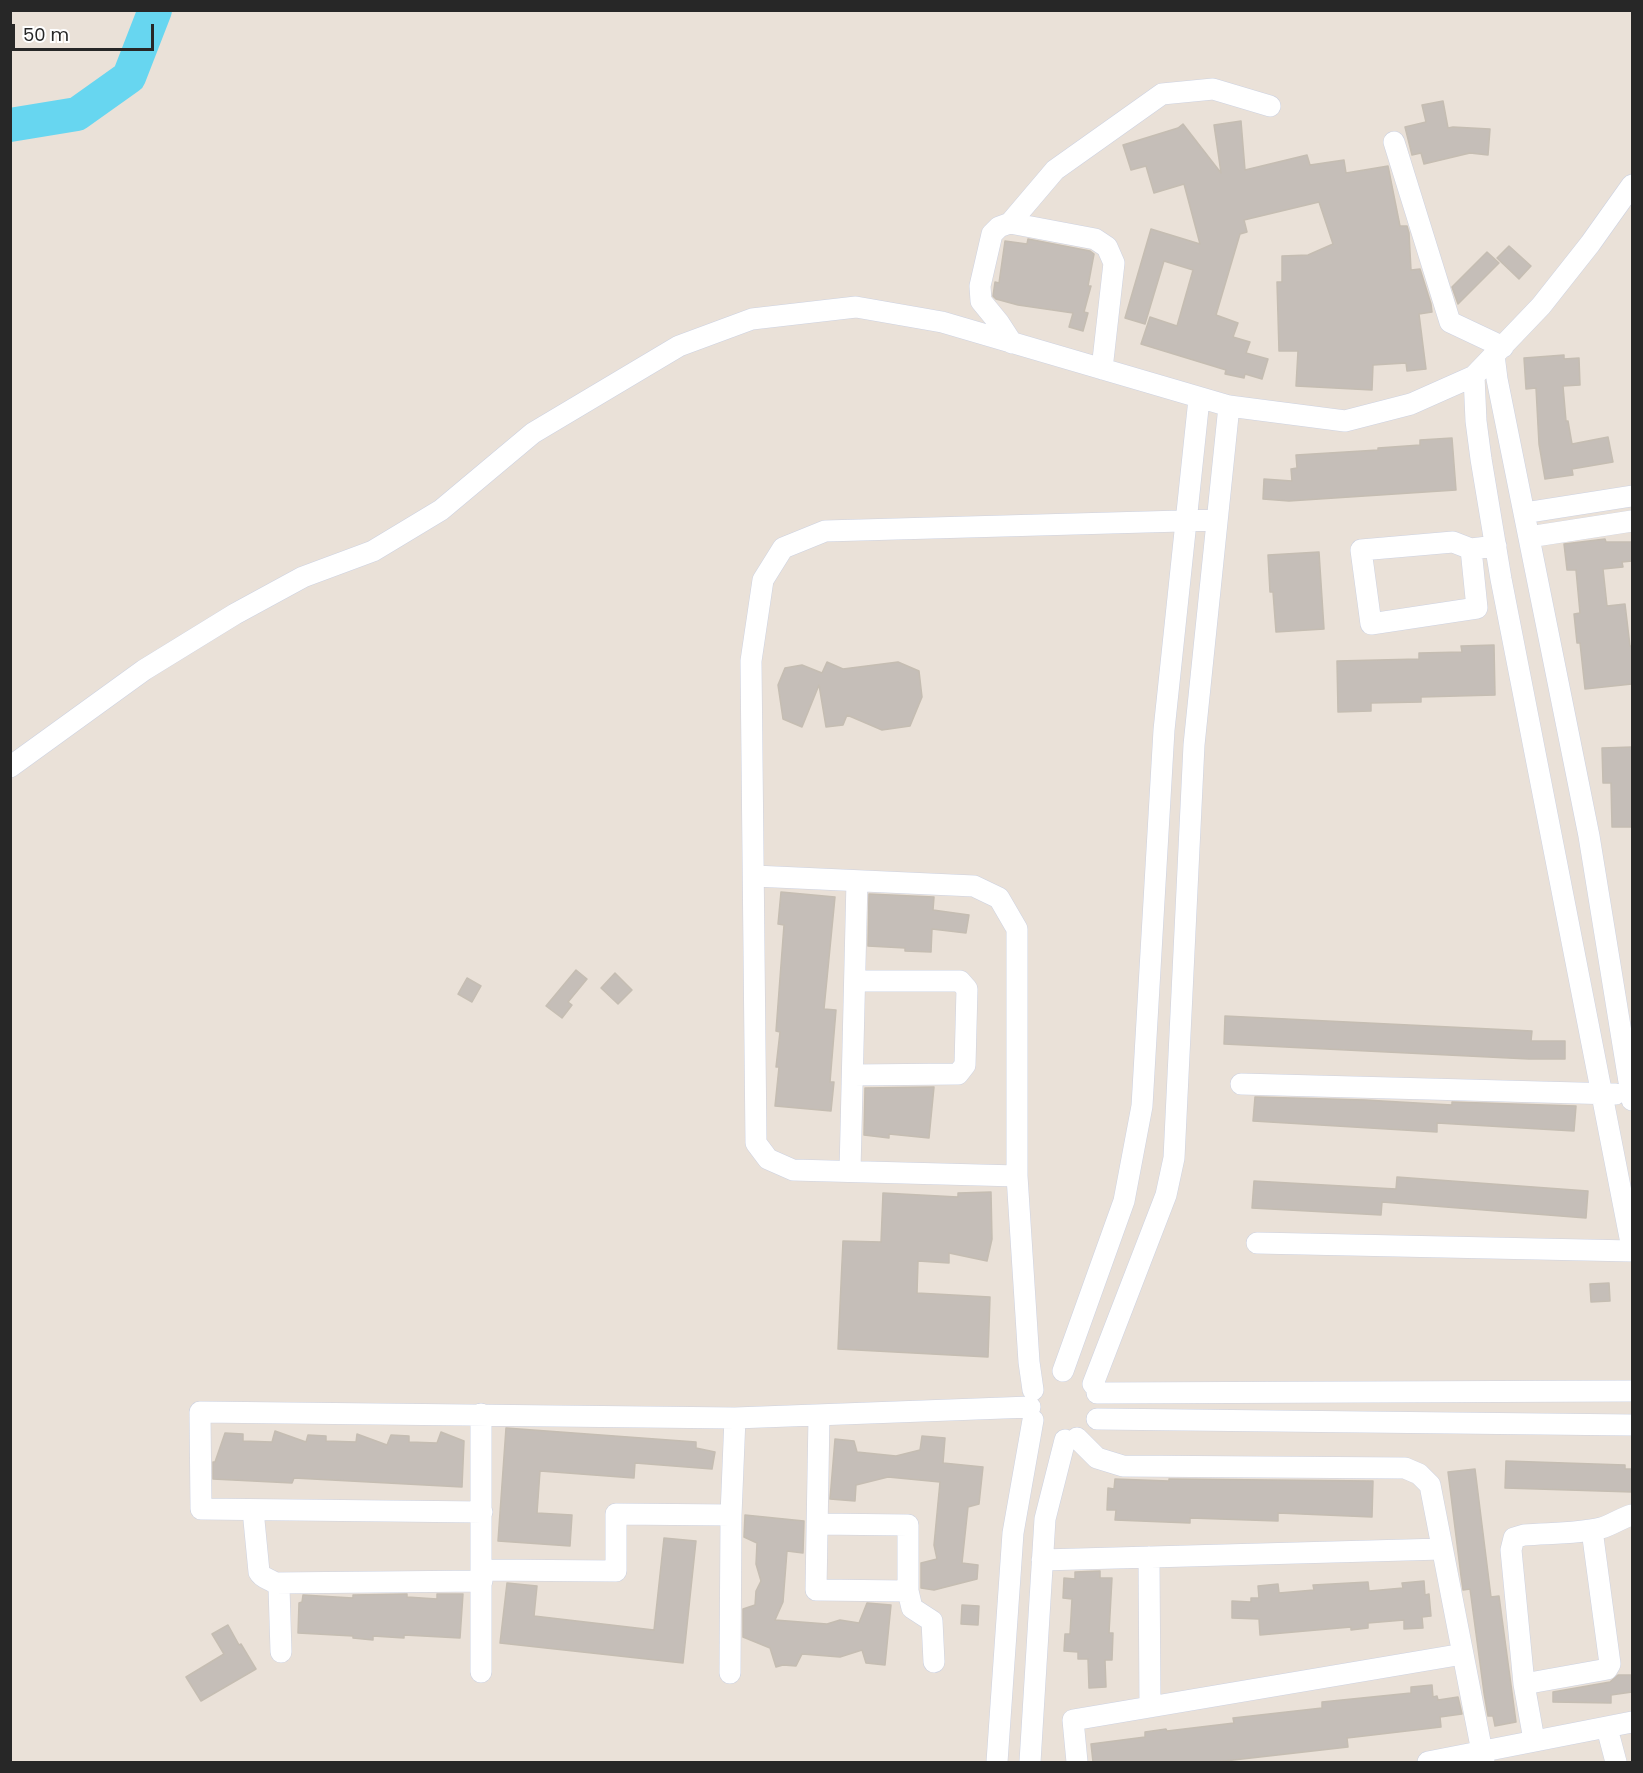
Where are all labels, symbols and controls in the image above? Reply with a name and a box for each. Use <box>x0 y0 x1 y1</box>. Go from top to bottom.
scale bar <box>15 12 158 50</box>
text: 50 m <box>23 22 69 47</box>

